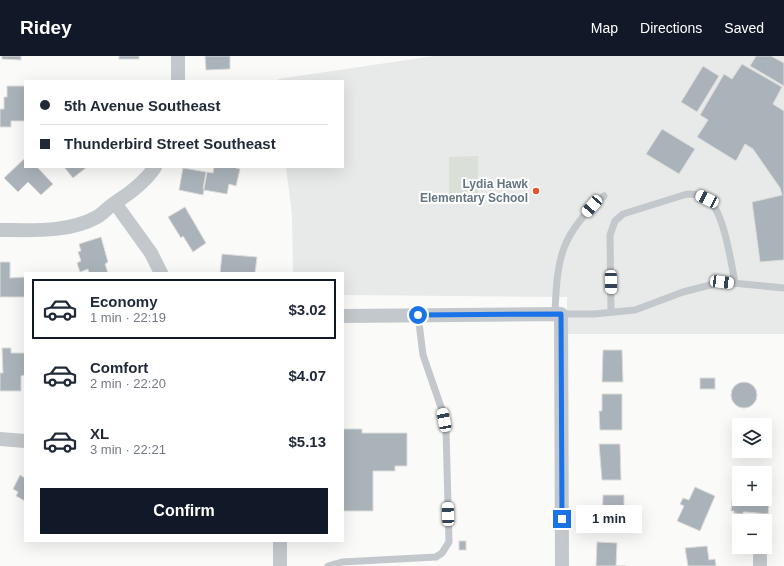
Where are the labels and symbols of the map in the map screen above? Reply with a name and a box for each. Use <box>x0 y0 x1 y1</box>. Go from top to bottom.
place label: Lydia Hawk Elementary School <box>420 177 528 205</box>
marker: Lydia Hawk Elementary School <box>531 186 541 196</box>
car <box>694 188 720 210</box>
car <box>580 193 604 219</box>
car <box>605 270 617 294</box>
car <box>709 275 735 289</box>
route start <box>409 306 427 324</box>
car <box>436 407 452 433</box>
car <box>442 502 454 526</box>
callout: 1 min <box>576 505 642 533</box>
route end <box>553 510 571 528</box>

